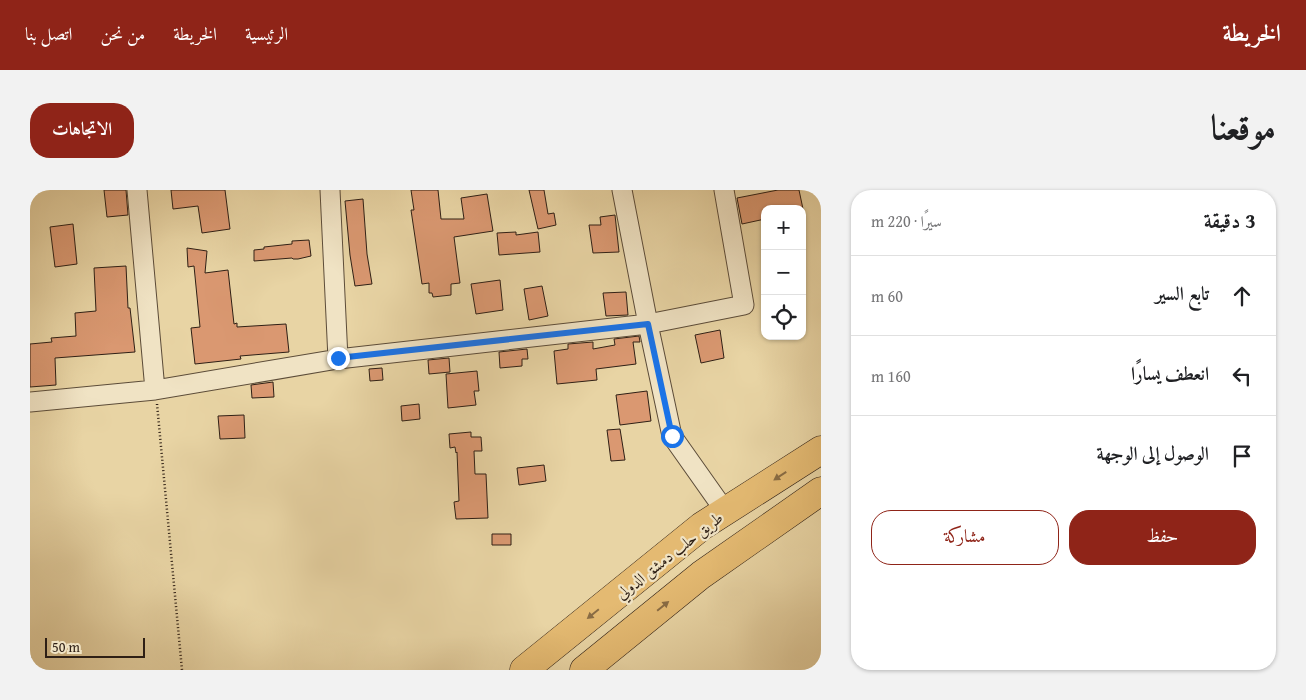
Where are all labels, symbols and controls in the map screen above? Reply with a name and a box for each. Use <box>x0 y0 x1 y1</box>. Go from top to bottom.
text: الخريطة <box>1223 15 1281 50</box>
text: اتصل بنا <box>25 20 72 47</box>
text: من نحن <box>100 20 145 47</box>
text: الخريطة <box>173 20 217 47</box>
text: الرئيسية <box>245 20 288 47</box>
text: موقعنا <box>1211 101 1276 152</box>
button: الاتجاهات <box>30 103 134 158</box>
map controls <box>761 205 806 340</box>
button: + <box>761 205 806 250</box>
text: 3 دقيقة <box>1204 205 1256 236</box>
text: سيرًا · 220 m <box>871 209 942 233</box>
button: − <box>761 250 806 295</box>
text: تابع السير <box>1155 279 1209 307</box>
icon: ahead <box>1228 282 1256 310</box>
text: 60 m <box>871 284 903 308</box>
button: locate <box>761 295 806 340</box>
route end <box>327 347 350 370</box>
text: انعطف يسارًا <box>1131 359 1209 387</box>
icon: left <box>1228 362 1256 390</box>
text: 160 m <box>871 364 911 388</box>
route start <box>661 425 684 448</box>
text: الوصول إلى الوجهة <box>1097 439 1209 467</box>
icon: arrive <box>1228 442 1256 470</box>
one-way arrow <box>773 471 787 481</box>
street label: طريق حلب دمشق الدولي <box>610 505 728 605</box>
button: مشاركة <box>871 510 1059 565</box>
button: حفظ <box>1069 510 1256 565</box>
one-way arrow <box>656 601 669 612</box>
one-way arrow <box>587 608 600 619</box>
scale bar <box>45 635 145 658</box>
text: 50 m <box>52 637 80 657</box>

